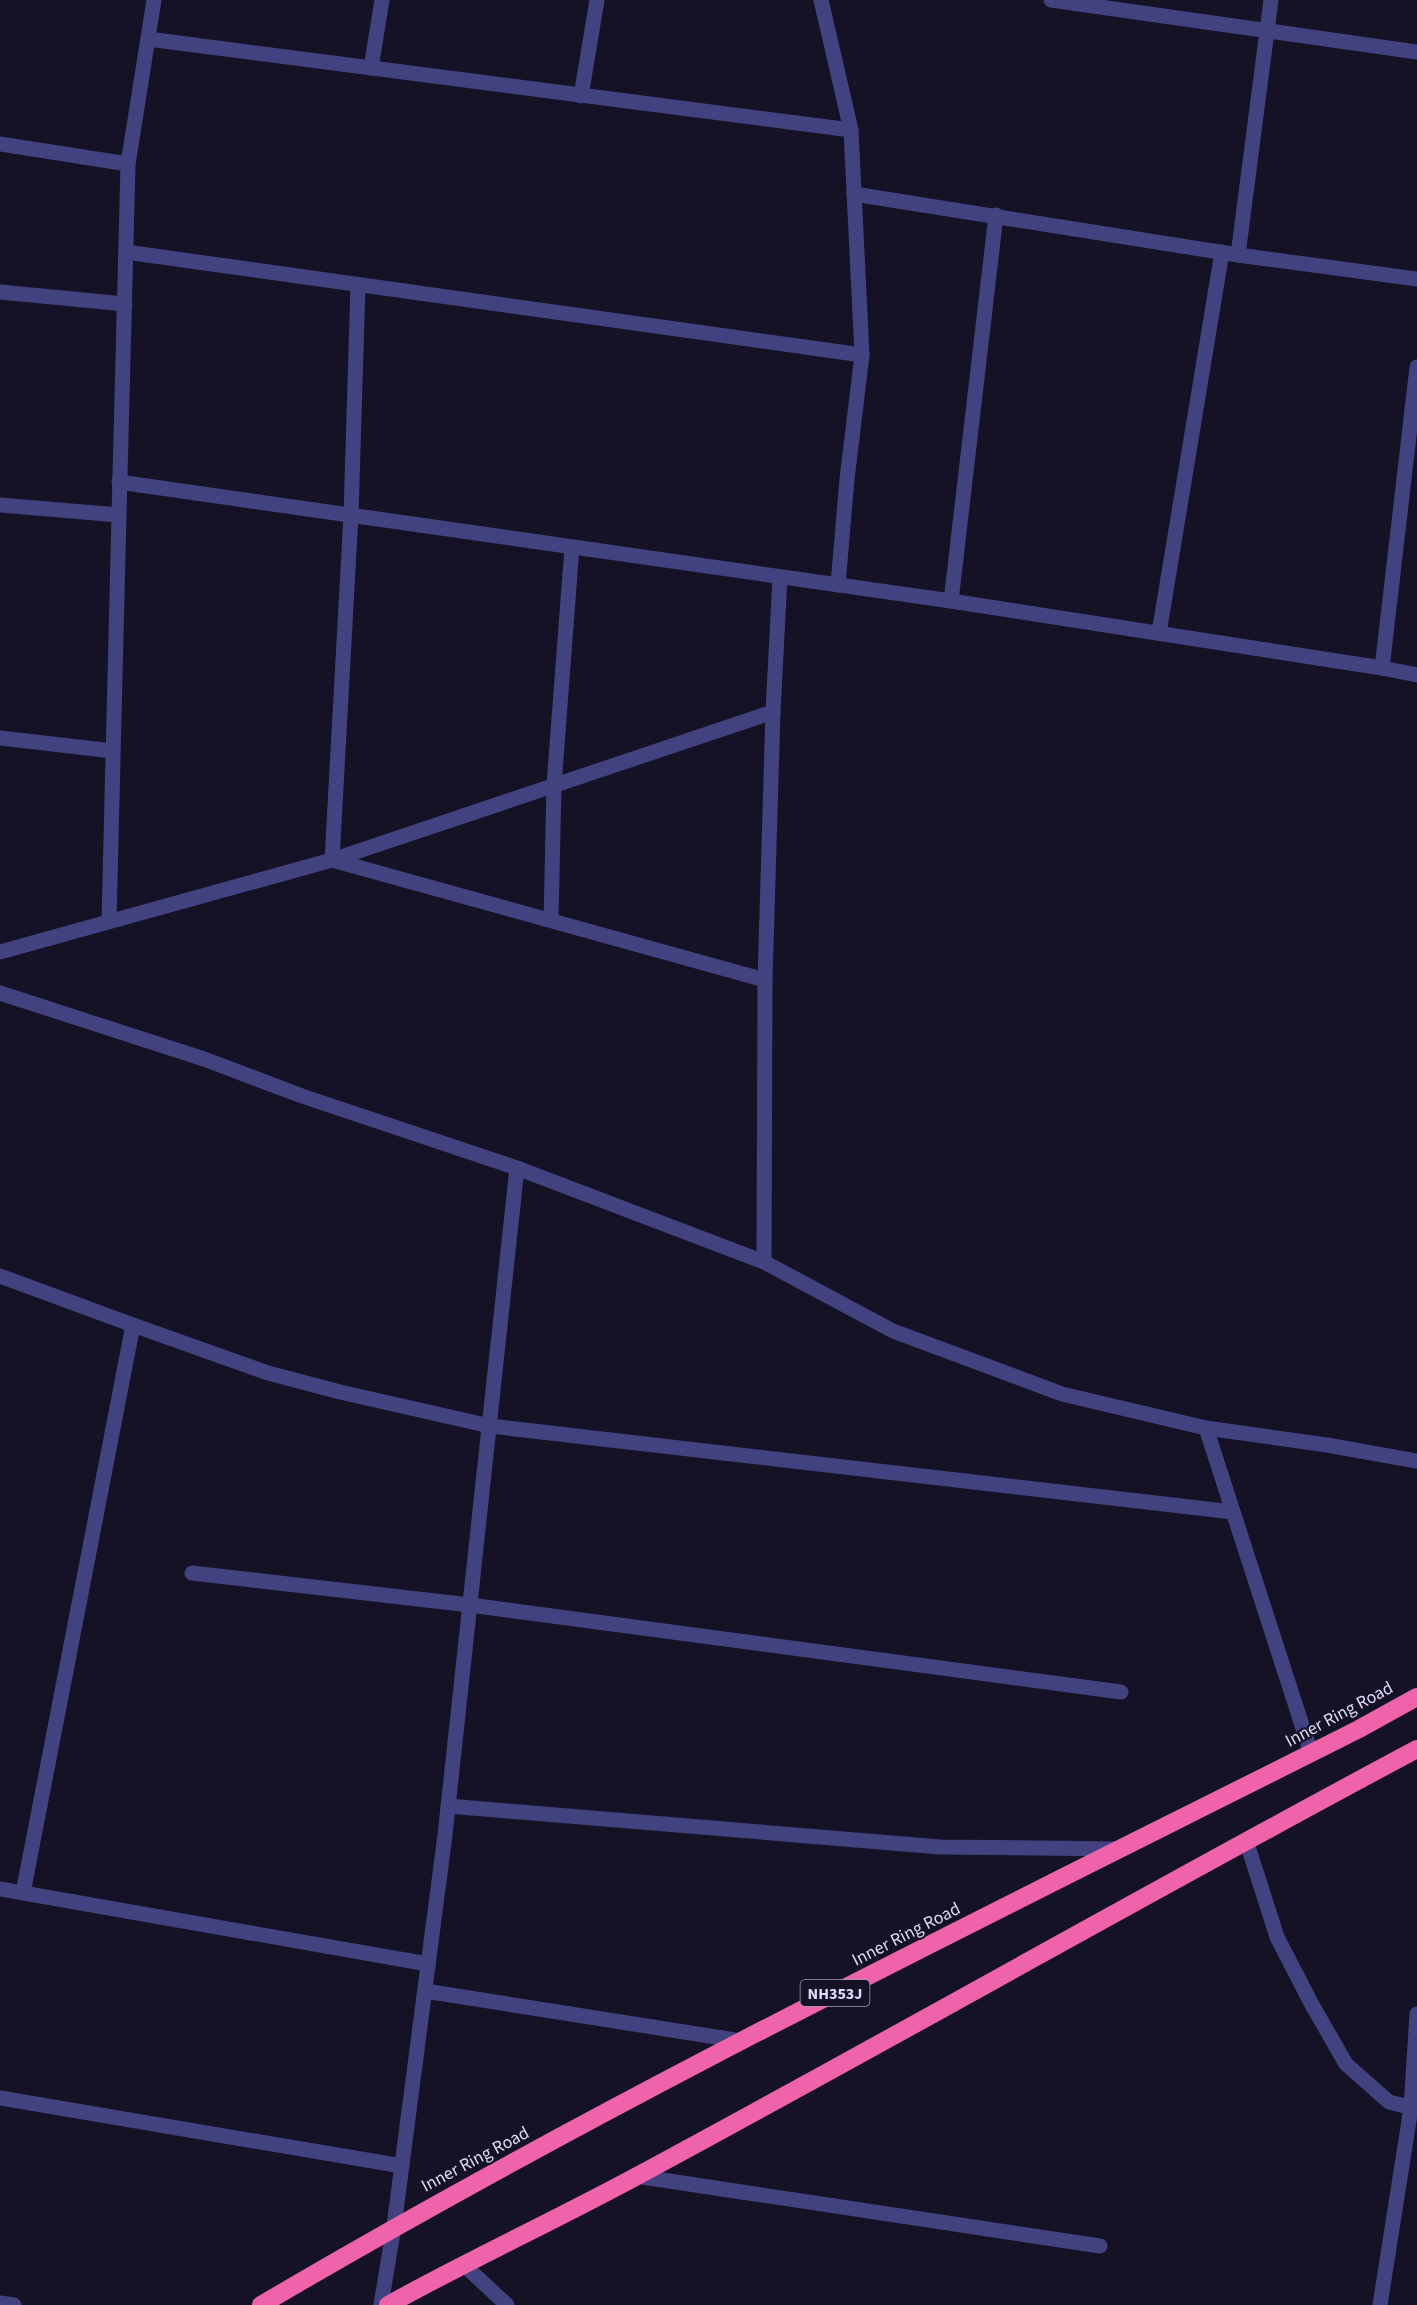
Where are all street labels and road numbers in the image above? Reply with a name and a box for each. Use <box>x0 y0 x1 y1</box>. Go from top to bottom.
street label: Inner Ring Road <box>1281 1675 1398 1753</box>
street label: Inner Ring Road <box>848 1896 965 1973</box>
road number: NH353J <box>800 1980 870 2006</box>
street label: Inner Ring Road <box>417 2120 534 2198</box>

